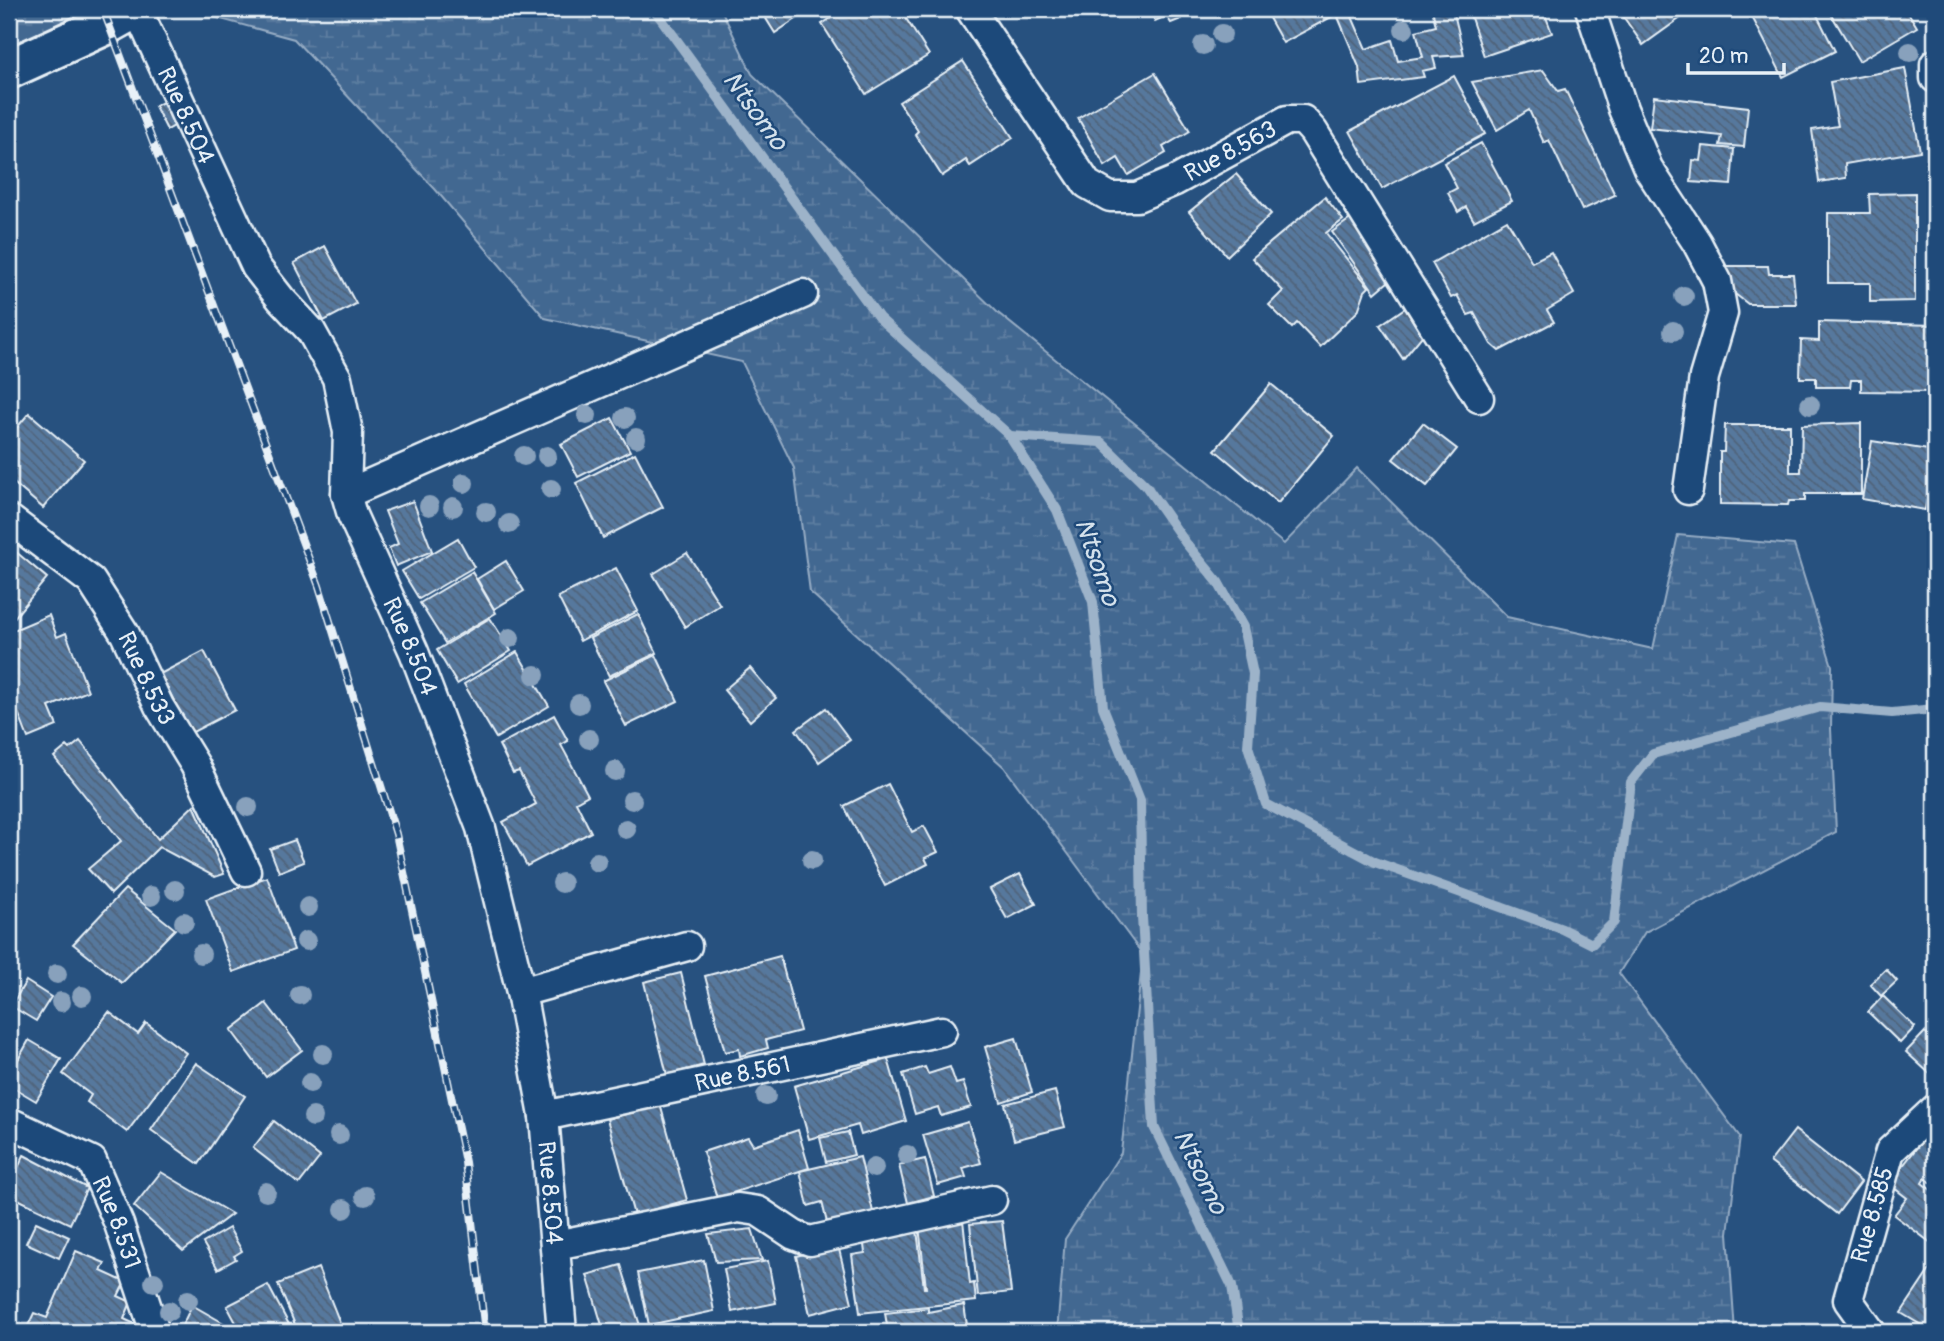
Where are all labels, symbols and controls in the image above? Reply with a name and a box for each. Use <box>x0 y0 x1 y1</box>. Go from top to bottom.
scale bar <box>1688 32 1785 76</box>
text: 20 m <box>1699 43 1748 70</box>
street label: Rue 8.504 <box>151 62 221 169</box>
water label: Ntsomo <box>716 65 796 158</box>
street label: Rue 8.563 <box>1179 114 1281 188</box>
water label: Ntsomo <box>1067 514 1127 612</box>
street label: Rue 8.504 <box>377 593 444 699</box>
street label: Rue 8.533 <box>112 627 182 730</box>
street label: Rue 8.561 <box>692 1049 793 1098</box>
water label: Ntsomo <box>1166 1125 1235 1221</box>
street label: Rue 8.504 <box>532 1140 569 1246</box>
street label: Rue 8.585 <box>1845 1163 1899 1266</box>
street label: Rue 8.531 <box>86 1172 147 1272</box>

